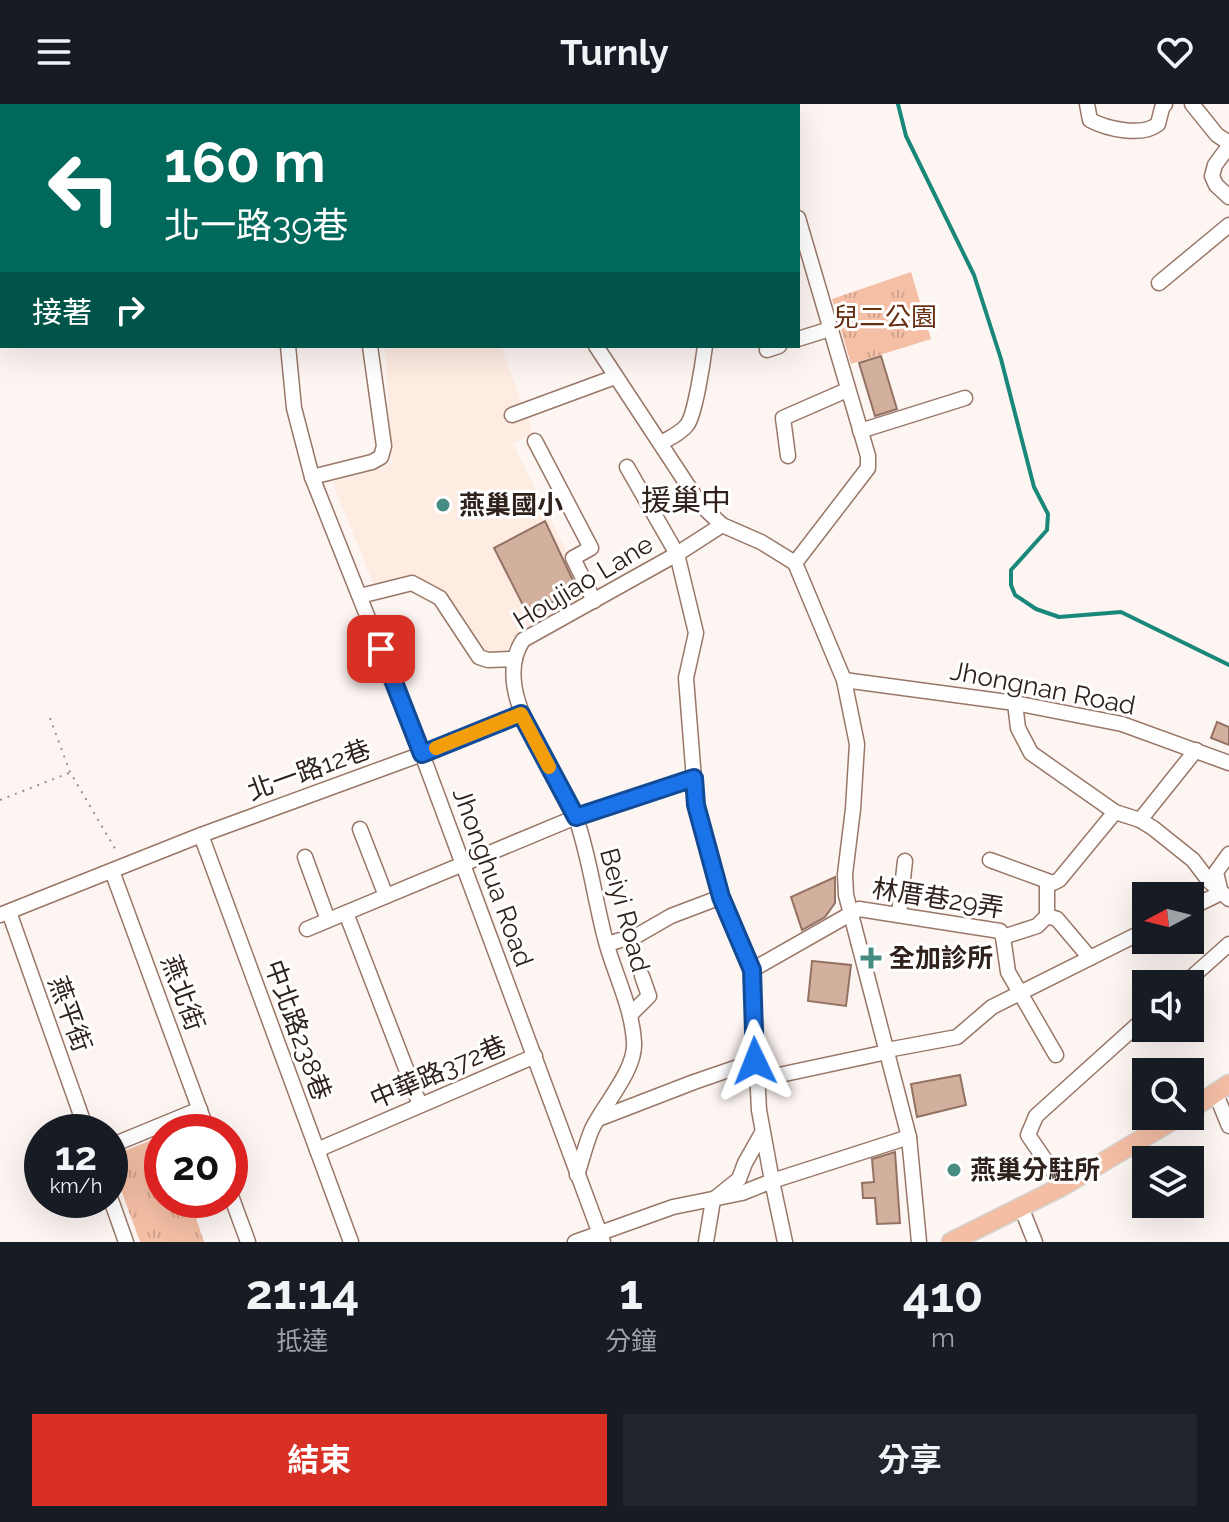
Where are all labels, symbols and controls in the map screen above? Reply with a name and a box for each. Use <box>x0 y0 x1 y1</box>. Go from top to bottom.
icon: menu <box>32 30 76 74</box>
icon: heart <box>1153 30 1197 74</box>
text: Turnly <box>560 31 669 73</box>
text: 160 m <box>164 129 326 195</box>
icon: left <box>32 136 136 240</box>
text: 北一路39巷 <box>164 204 348 246</box>
icon: right <box>108 288 152 332</box>
text: 接著 <box>32 295 92 330</box>
park label: 兒二公園 <box>833 302 937 332</box>
district label: 援巢中 <box>641 483 731 518</box>
place label: 燕巢國小 <box>459 490 563 520</box>
marker: 燕巢國小 <box>434 496 452 514</box>
street label: Houjiao Lane <box>508 529 658 635</box>
pin <box>347 615 415 683</box>
icon: arrive <box>359 627 403 671</box>
street label: Jhongnan Road <box>948 655 1138 721</box>
street label: 北一路12巷 <box>243 734 375 806</box>
street label: Jhonghua Road <box>447 783 539 971</box>
street label: Beiyi Road <box>594 845 656 975</box>
street label: 林厝巷29弄 <box>870 873 1006 923</box>
north arrow <box>1132 882 1204 954</box>
map controls <box>1132 882 1204 1218</box>
place label: 全加診所 <box>889 943 993 973</box>
marker: 全加診所 <box>860 947 882 969</box>
street label: 燕北街 <box>156 951 210 1035</box>
street label: 中北路238巷 <box>259 956 337 1104</box>
button: sound <box>1132 970 1204 1042</box>
street label: 燕平街 <box>43 972 97 1056</box>
position arrow <box>713 1019 797 1103</box>
street label: 中華路372巷 <box>365 1030 511 1114</box>
button: search <box>1132 1058 1204 1130</box>
speed limit sign: 20 <box>144 1114 248 1218</box>
text: 12 <box>55 1132 97 1179</box>
button: layers <box>1132 1146 1204 1218</box>
place label: 燕巢分駐所 <box>970 1155 1100 1185</box>
marker: 燕巢分駐所 <box>945 1161 963 1179</box>
text: km/h <box>50 1174 102 1198</box>
text: 21:14 <box>246 1264 359 1320</box>
text: 1 <box>619 1264 643 1320</box>
text: 410 <box>903 1267 983 1323</box>
text: m <box>931 1323 955 1353</box>
text: 抵達 <box>277 1326 329 1356</box>
text: 分鐘 <box>605 1326 657 1356</box>
button: 結束 <box>32 1414 607 1506</box>
button: 分享 <box>623 1414 1197 1506</box>

